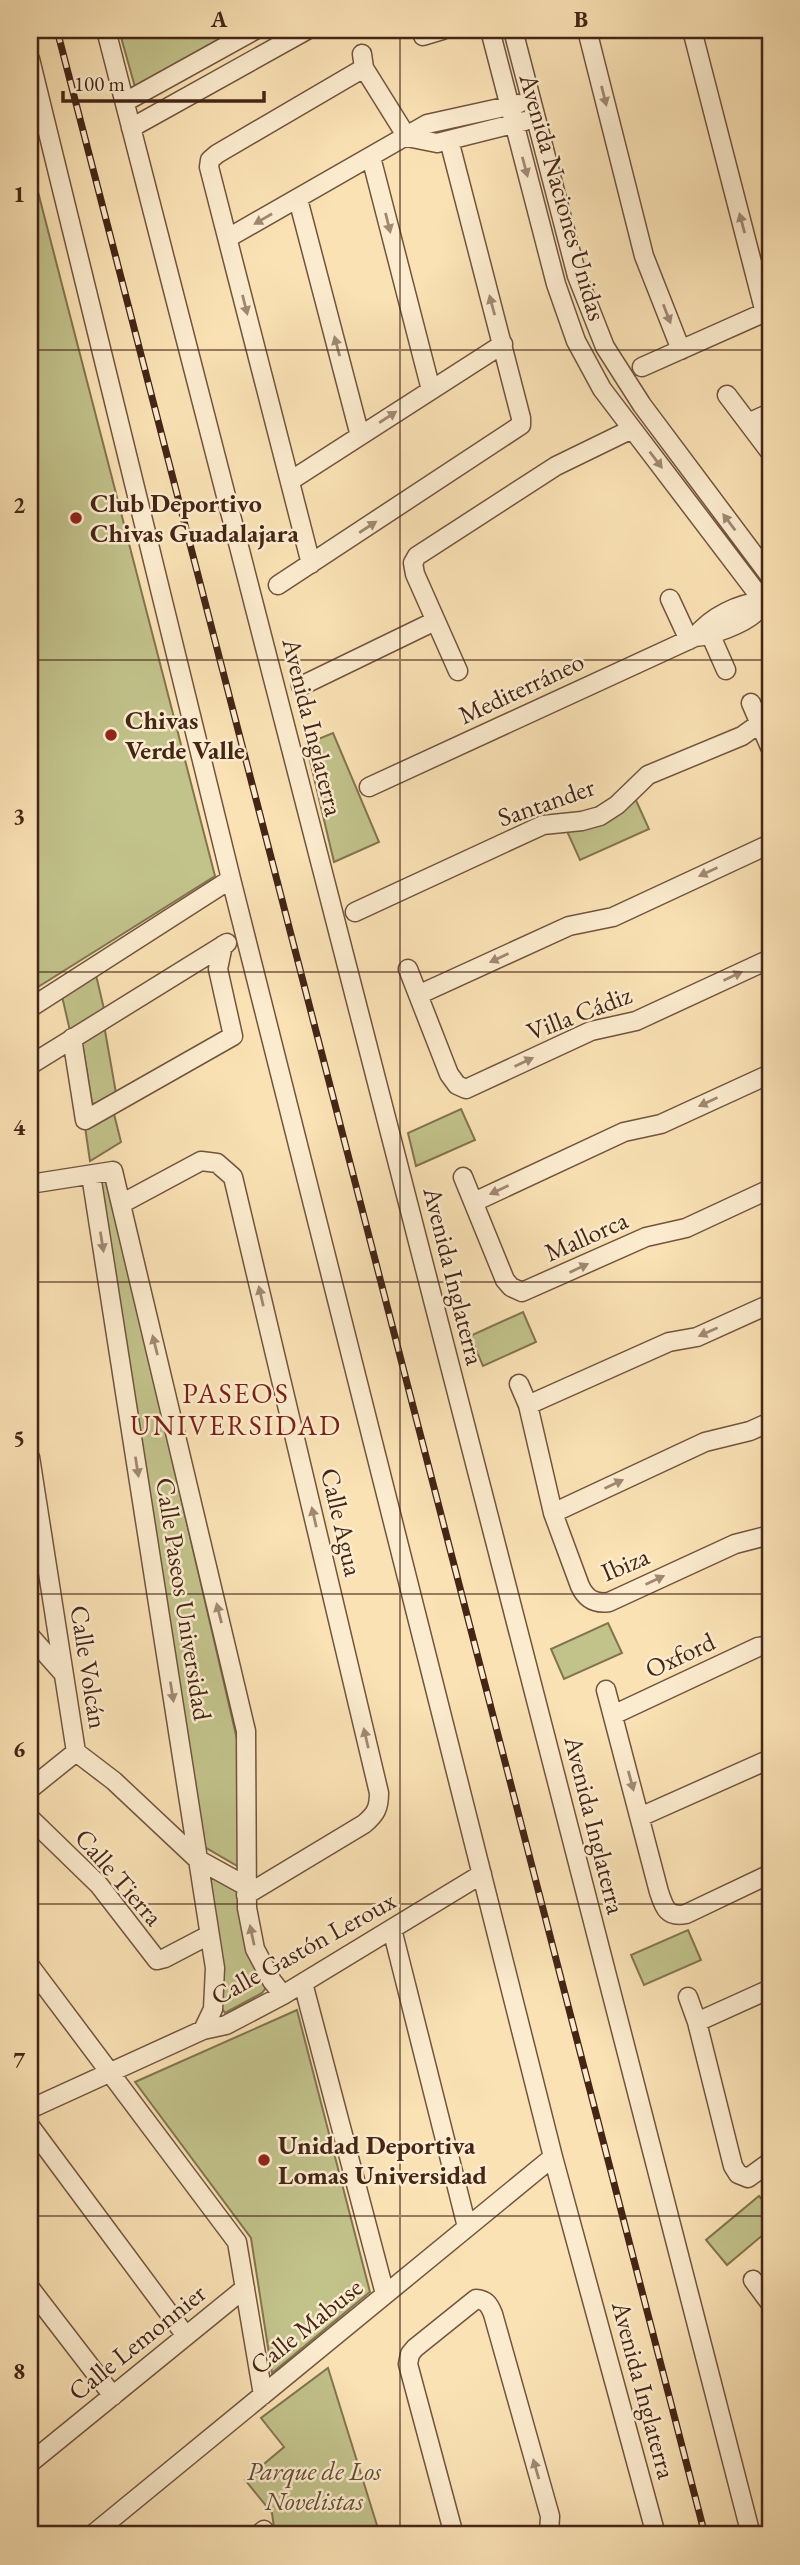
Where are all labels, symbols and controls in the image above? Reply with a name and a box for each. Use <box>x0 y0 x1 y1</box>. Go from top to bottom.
text: A <box>210 4 228 34</box>
text: B <box>574 4 588 34</box>
scale bar <box>63 60 264 104</box>
street label: Avenida Naciones Unidas <box>511 69 615 324</box>
text: 100 m <box>74 70 125 97</box>
one-way arrow <box>599 85 610 107</box>
one-way arrow <box>520 156 531 178</box>
text: 1 <box>13 179 25 209</box>
one-way arrow <box>736 212 747 234</box>
one-way arrow <box>253 213 272 225</box>
one-way arrow <box>383 213 394 235</box>
one-way arrow <box>240 294 251 316</box>
one-way arrow <box>487 294 497 315</box>
one-way arrow <box>661 304 672 325</box>
one-way arrow <box>331 335 341 356</box>
one-way arrow <box>379 411 398 424</box>
one-way arrow <box>649 451 664 469</box>
place label: Club Deportivo Chivas Guadalajara <box>90 486 299 550</box>
text: 2 <box>13 490 25 520</box>
marker: Club Deportivo Chivas Guadalajara <box>68 510 84 526</box>
one-way arrow <box>723 513 737 531</box>
one-way arrow <box>359 520 377 534</box>
street label: Avenida Inglaterra <box>274 633 352 820</box>
street label: Mediterráneo <box>453 644 589 732</box>
place label: Chivas Verde Valle <box>125 703 245 767</box>
marker: Chivas Verde Valle <box>103 727 119 743</box>
street label: Santander <box>493 769 599 834</box>
text: 3 <box>13 801 25 831</box>
one-way arrow <box>698 867 718 878</box>
one-way arrow <box>488 953 509 964</box>
one-way arrow <box>723 970 743 982</box>
street label: Villa Cádiz <box>522 977 636 1048</box>
one-way arrow <box>513 1057 534 1068</box>
one-way arrow <box>698 1096 718 1108</box>
text: 4 <box>13 1112 26 1142</box>
street label: Avenida Inglaterra <box>415 1182 493 1369</box>
one-way arrow <box>489 1184 509 1196</box>
street label: Mallorca <box>539 1202 634 1269</box>
one-way arrow <box>97 1231 108 1253</box>
one-way arrow <box>569 1262 589 1274</box>
one-way arrow <box>255 1285 266 1307</box>
one-way arrow <box>698 1326 718 1338</box>
one-way arrow <box>149 1334 160 1356</box>
district label: PASEOS UNIVERSIDAD <box>130 1375 342 1443</box>
text: 5 <box>13 1423 25 1453</box>
one-way arrow <box>132 1456 143 1478</box>
street label: Calle Agua <box>313 1465 371 1580</box>
street label: Calle Paseos Universidad <box>148 1475 220 1724</box>
one-way arrow <box>604 1478 625 1489</box>
one-way arrow <box>308 1506 319 1528</box>
street label: Ibiza <box>596 1539 655 1589</box>
one-way arrow <box>645 1574 666 1585</box>
one-way arrow <box>213 1602 224 1624</box>
street label: Calle Volcán <box>62 1603 116 1731</box>
street label: Oxford <box>640 1624 721 1686</box>
one-way arrow <box>167 1681 178 1703</box>
one-way arrow <box>361 1727 372 1749</box>
street label: Avenida Inglaterra <box>556 1731 634 1918</box>
text: 6 <box>13 1734 25 1764</box>
one-way arrow <box>626 1770 637 1792</box>
street label: Calle Tierra <box>67 1821 171 1933</box>
street label: Calle Gastón Leroux <box>205 1883 402 2013</box>
one-way arrow <box>247 1924 258 1946</box>
text: 7 <box>13 2045 26 2075</box>
place label: Unidad Deportiva Lomas Universidad <box>278 2128 488 2192</box>
marker: Unidad Deportiva Lomas Universidad <box>256 2152 272 2168</box>
street label: Calle Mabuse <box>243 2270 369 2382</box>
street label: Calle Lemonnier <box>61 2276 213 2408</box>
street label: Avenida Inglaterra <box>604 2297 684 2483</box>
text: 8 <box>13 2356 25 2386</box>
park label: Parque de Los Novelistas <box>247 2454 382 2518</box>
one-way arrow <box>531 2458 541 2479</box>

